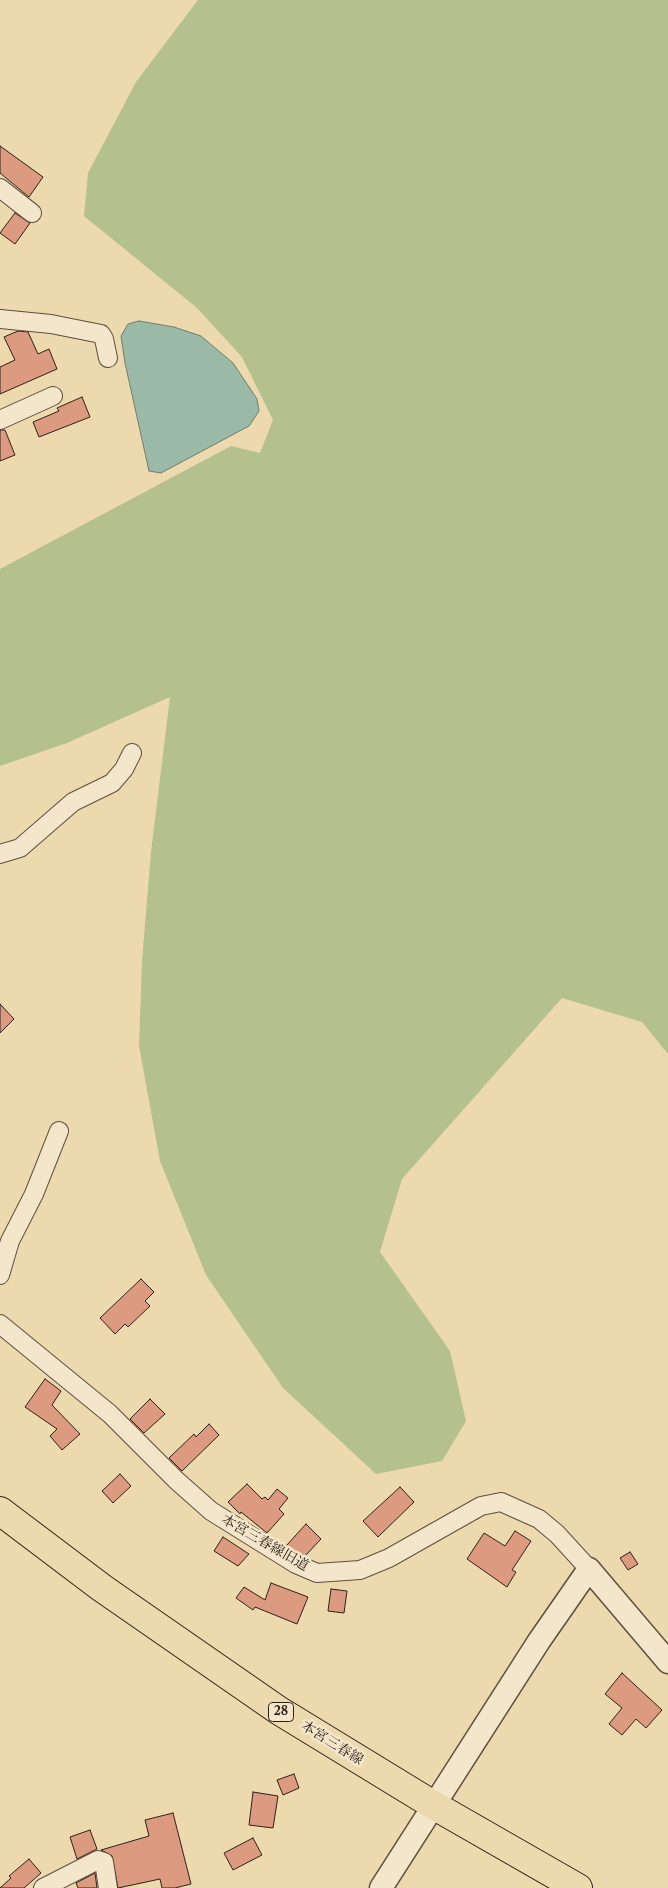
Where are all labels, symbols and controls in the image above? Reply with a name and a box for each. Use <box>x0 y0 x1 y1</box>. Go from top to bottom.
street label: 本宮三春線旧道 <box>218 1511 312 1575</box>
road number: 28 <box>268 1702 294 1721</box>
street label: 本宮三春線 <box>298 1717 366 1769</box>

